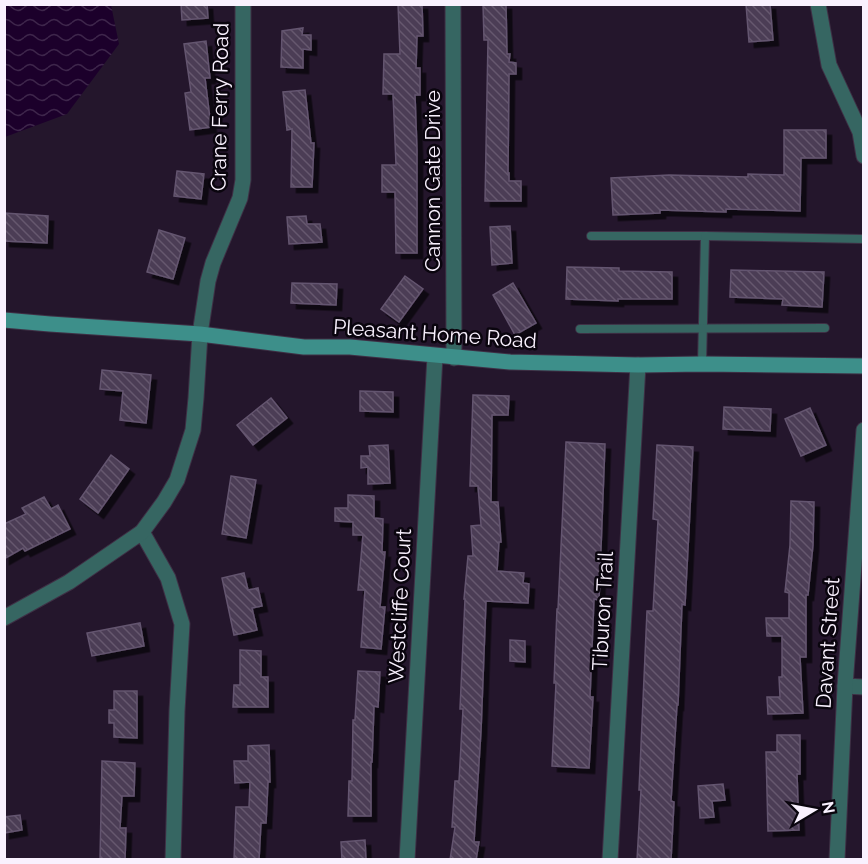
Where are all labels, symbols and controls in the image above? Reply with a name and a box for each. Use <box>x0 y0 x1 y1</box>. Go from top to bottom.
street label: Crane Ferry Road <box>206 23 233 191</box>
street label: Cannon Gate Drive <box>420 90 445 272</box>
street label: Pleasant Home Road <box>332 314 538 353</box>
street label: Westcliffe Court <box>383 528 416 684</box>
street label: Tiburon Trail <box>587 550 618 671</box>
street label: Davant Street <box>810 577 845 709</box>
north arrow <box>784 780 844 840</box>
text: N <box>818 800 839 815</box>

